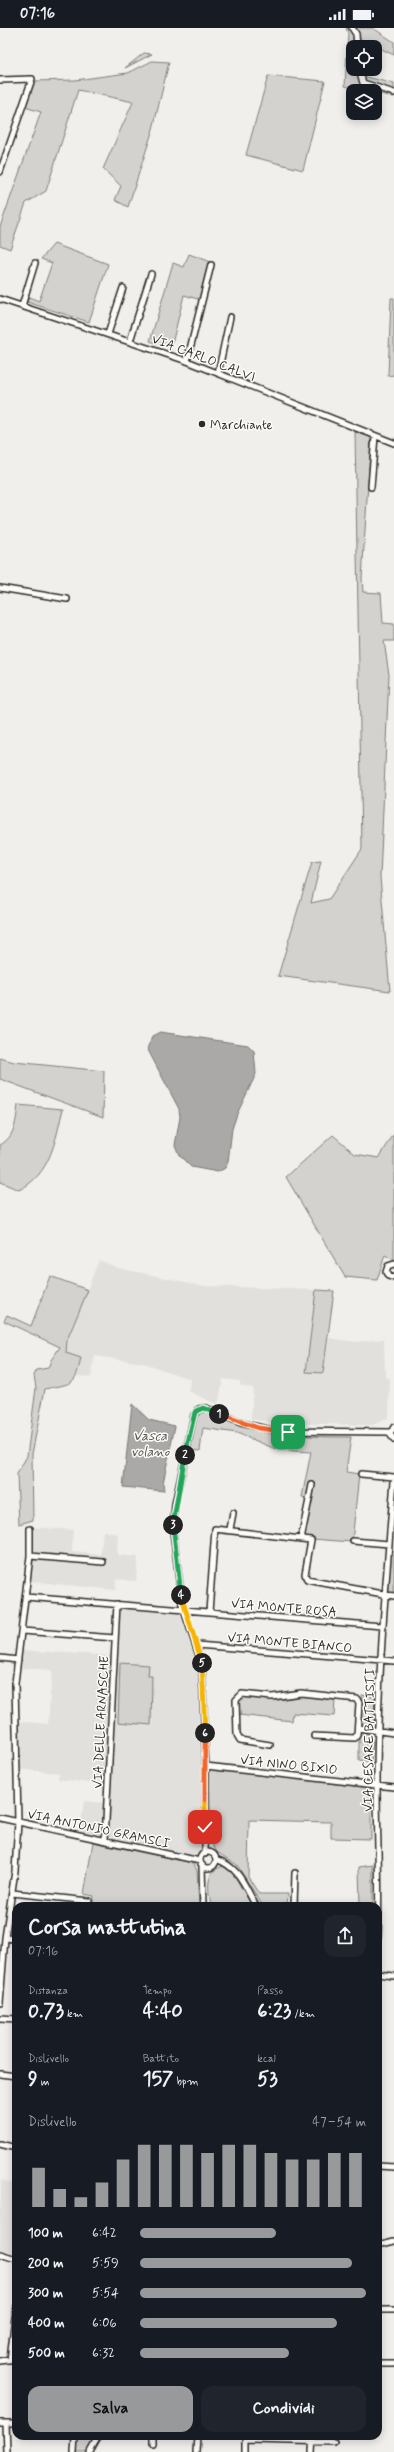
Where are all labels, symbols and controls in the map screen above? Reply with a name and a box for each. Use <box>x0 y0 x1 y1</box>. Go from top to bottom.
text: 07:16 <box>20 4 55 24</box>
map controls <box>346 40 382 120</box>
button: locate <box>346 40 382 76</box>
button: layers <box>346 84 382 120</box>
street label: VIA CARLO CALVI <box>149 331 258 386</box>
place label: Marchiante <box>210 417 273 434</box>
marker: Marchiante <box>197 419 207 429</box>
pin: 1 <box>209 1404 229 1424</box>
text: 1 <box>217 1407 221 1421</box>
pin <box>271 1415 305 1449</box>
icon: arrive <box>277 1421 299 1443</box>
water label: Vasca volano <box>131 1427 170 1461</box>
pin: 2 <box>175 1445 195 1465</box>
text: 2 <box>182 1448 188 1462</box>
pin: 3 <box>163 1515 183 1535</box>
text: 3 <box>171 1518 175 1532</box>
pin: 4 <box>171 1585 191 1605</box>
text: 4 <box>178 1588 184 1602</box>
street label: VIA MONTE ROSA <box>230 1595 337 1622</box>
street label: VIA MONTE BIANCO <box>227 1630 353 1657</box>
pin: 5 <box>192 1653 212 1673</box>
street label: VIA DELLE ARNASCHE <box>90 1655 113 1789</box>
text: 5 <box>199 1656 205 1670</box>
street label: VIA CESARE BATTISTI <box>360 1668 379 1812</box>
pin: 6 <box>195 1723 215 1743</box>
text: 6 <box>202 1726 208 1740</box>
street label: VIA NINO BIXIO <box>239 1752 338 1779</box>
street label: VIA ANTONIO GRAMSCI <box>26 1806 172 1853</box>
pin <box>188 1810 222 1844</box>
icon: check <box>194 1816 216 1838</box>
text: Corsa mattutina <box>28 1914 186 1942</box>
button: share <box>324 1915 366 1957</box>
text: 07:16 <box>28 1943 58 1960</box>
text: Distanza <box>28 1984 68 1998</box>
text: Tempo <box>143 1984 172 1998</box>
text: Passo <box>257 1984 283 1998</box>
text: 0.73 <box>28 1998 64 2025</box>
text: 4:40 <box>143 1998 183 2025</box>
text: 6:23 <box>257 1998 291 2025</box>
text: km <box>64 2007 83 2021</box>
text: /km <box>291 2007 315 2021</box>
text: Dislivello <box>28 2052 69 2066</box>
text: Battito <box>143 2052 179 2066</box>
text: kcal <box>257 2052 276 2066</box>
text: 9 <box>28 2066 38 2093</box>
text: 157 <box>143 2066 173 2093</box>
text: 53 <box>257 2066 278 2093</box>
text: m <box>38 2075 50 2089</box>
text: bpm <box>173 2075 199 2089</box>
text: Dislivello <box>28 2114 77 2131</box>
text: 47–54 m <box>312 2114 366 2131</box>
text: 100 m <box>28 2225 63 2242</box>
text: 6:42 <box>92 2225 117 2242</box>
text: 200 m <box>28 2255 63 2272</box>
text: 5:59 <box>92 2255 119 2272</box>
text: 300 m <box>28 2285 63 2302</box>
text: 5:54 <box>92 2285 119 2302</box>
text: 400 m <box>28 2315 65 2332</box>
text: 6:06 <box>92 2315 117 2332</box>
text: 500 m <box>28 2345 65 2362</box>
text: 6:32 <box>92 2345 115 2362</box>
button: Salva <box>28 2386 193 2432</box>
button: Condividi <box>201 2386 366 2432</box>

